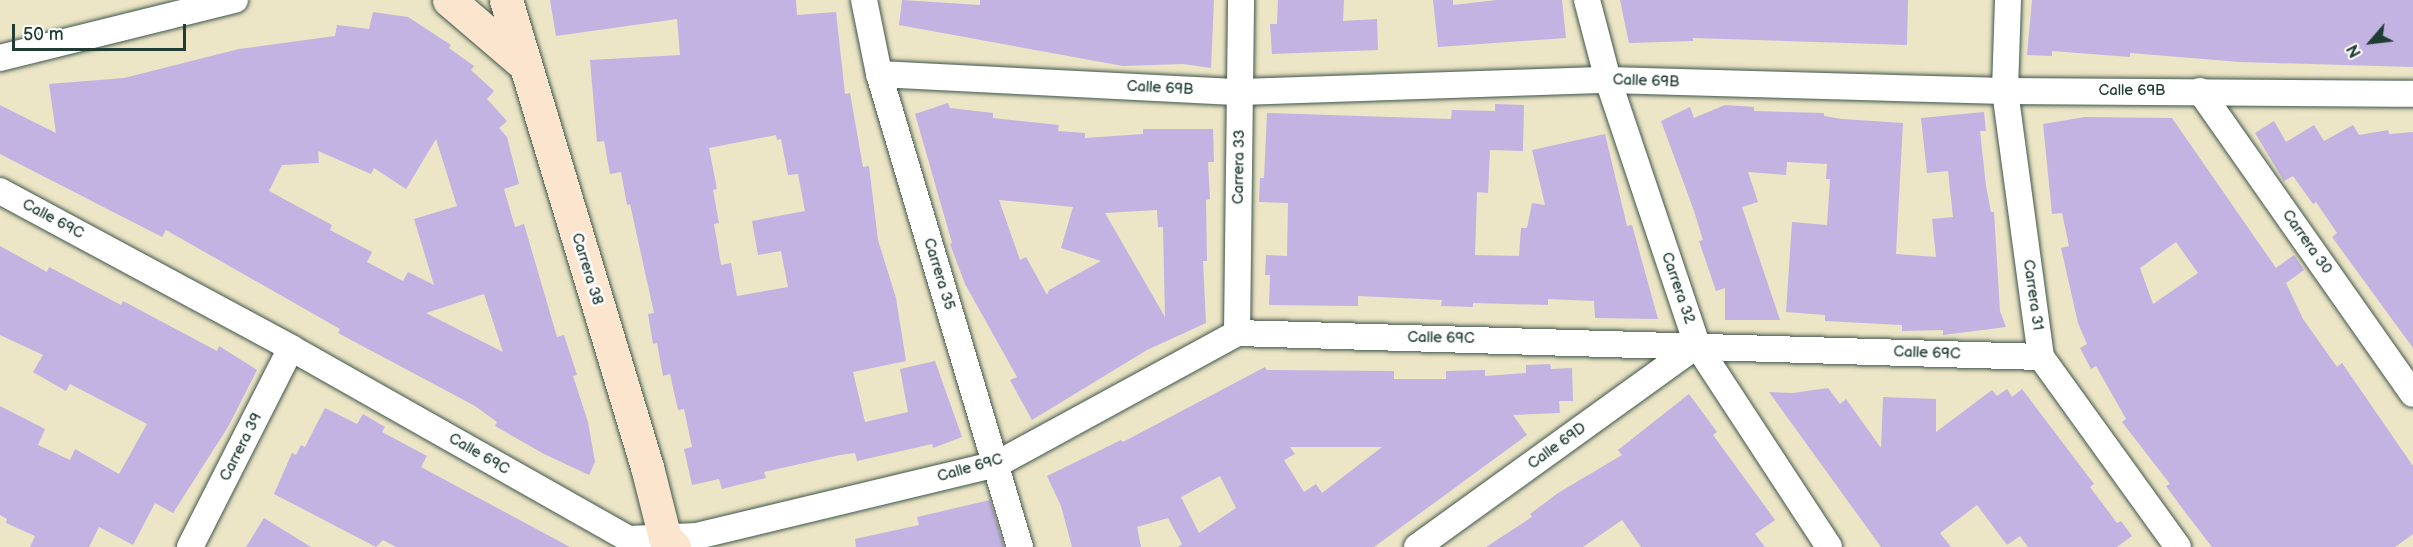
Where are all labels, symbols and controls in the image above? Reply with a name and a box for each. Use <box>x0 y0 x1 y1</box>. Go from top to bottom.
scale bar <box>15 12 189 50</box>
north arrow <box>2341 12 2401 72</box>
text: 50 m <box>23 24 64 45</box>
text: N <box>2343 41 2366 60</box>
street label: Calle 69B <box>1612 71 1680 91</box>
street label: Calle 69B <box>1126 77 1194 99</box>
street label: Calle 69B <box>2099 82 2165 100</box>
street label: Carrera 33 <box>1229 130 1249 204</box>
street label: Calle 69C <box>19 195 87 243</box>
street label: Carrera 30 <box>2278 206 2336 278</box>
street label: Carrera 38 <box>568 231 606 307</box>
street label: Carrera 35 <box>920 236 958 312</box>
street label: Carrera 32 <box>1657 250 1699 326</box>
street label: Carrera 31 <box>2019 258 2047 332</box>
street label: Calle 69C <box>1407 328 1475 348</box>
street label: Calle 69C <box>1893 343 1961 363</box>
street label: Carrera 39 <box>216 410 266 484</box>
street label: Calle 69D <box>1524 419 1590 473</box>
street label: Calle 69C <box>445 429 513 479</box>
street label: Calle 69C <box>935 450 1005 486</box>

